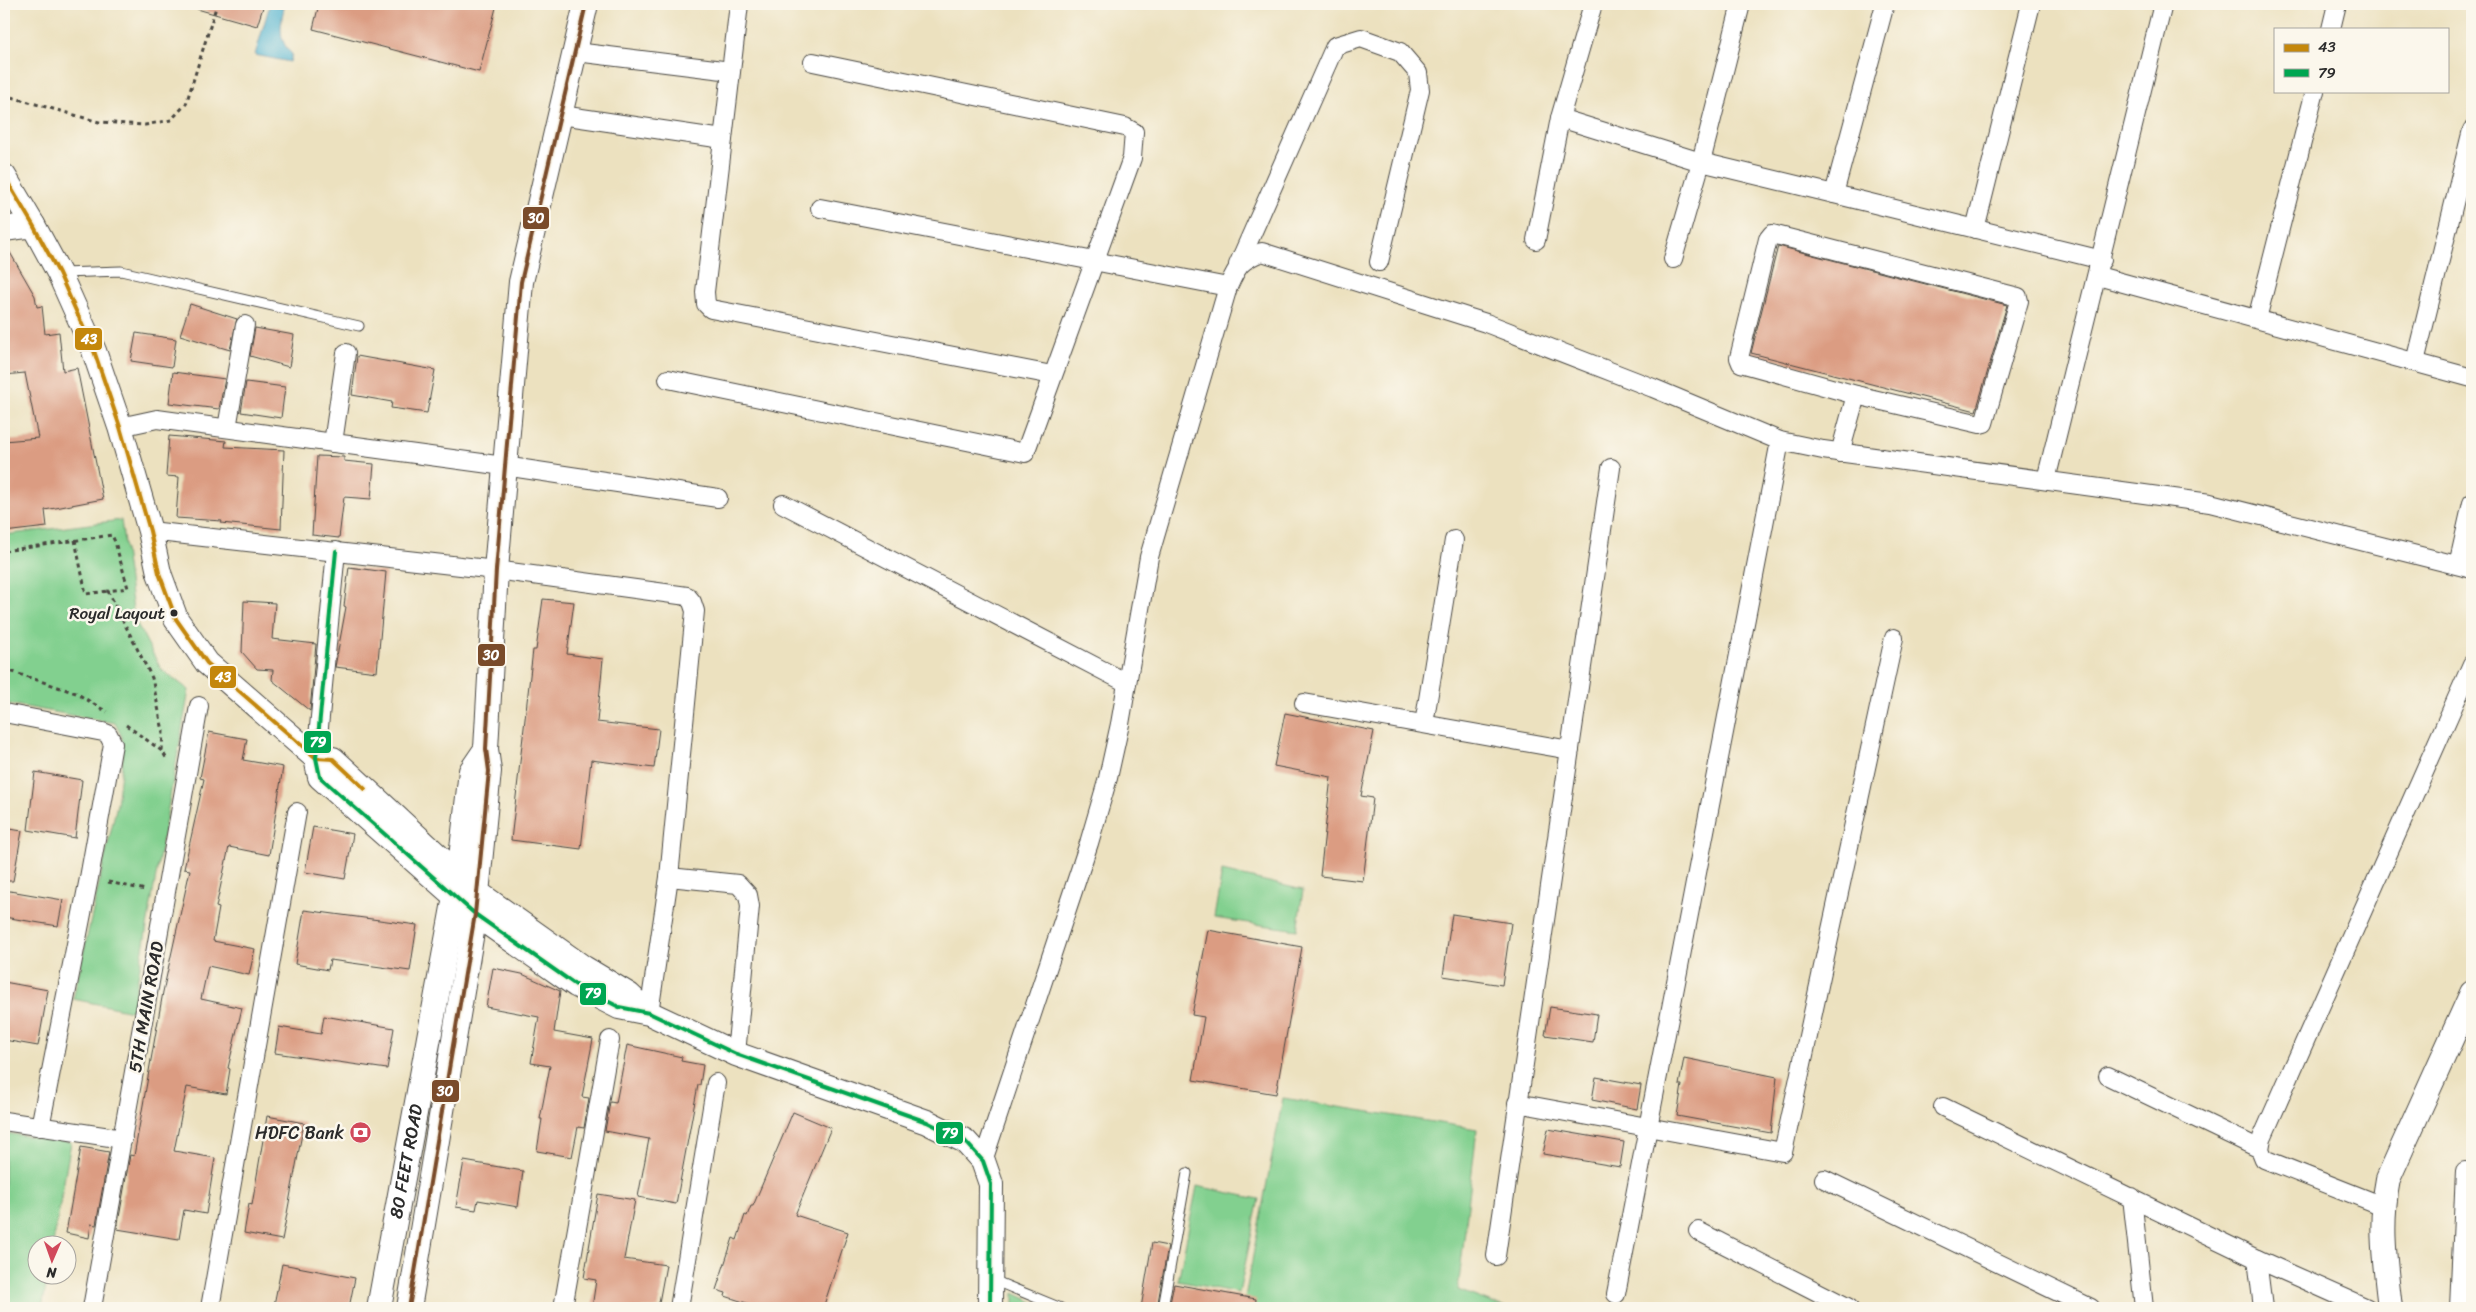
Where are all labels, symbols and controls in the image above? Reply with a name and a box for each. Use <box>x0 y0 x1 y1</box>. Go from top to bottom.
legend <box>2274 28 2448 92</box>
text: 43 <box>2318 34 2336 60</box>
text: 79 <box>2318 60 2336 86</box>
line badge: 30 <box>522 206 550 230</box>
text: 30 <box>527 206 544 231</box>
line badge: 43 <box>74 327 103 351</box>
text: 43 <box>80 327 98 352</box>
place label: Royal Layout <box>69 598 166 628</box>
marker: Royal Layout <box>169 608 179 618</box>
line badge: 30 <box>477 643 506 667</box>
text: 30 <box>482 643 499 668</box>
line badge: 43 <box>209 665 237 689</box>
text: 43 <box>214 665 232 690</box>
line badge: 79 <box>303 730 332 754</box>
text: 79 <box>310 730 327 755</box>
street label: 5TH MAIN ROAD <box>119 939 173 1075</box>
text: 79 <box>585 981 602 1006</box>
line badge: 79 <box>579 982 607 1006</box>
line badge: 30 <box>431 1079 460 1103</box>
text: 30 <box>436 1079 453 1104</box>
street label: 80 FEET ROAD <box>380 1101 432 1221</box>
place label: HDFC Bank <box>255 1117 344 1149</box>
bank icon: HDFC Bank <box>348 1121 372 1145</box>
line badge: 79 <box>935 1121 964 1145</box>
text: 79 <box>942 1121 959 1146</box>
north arrow <box>28 1234 78 1284</box>
text: N <box>46 1260 58 1285</box>

